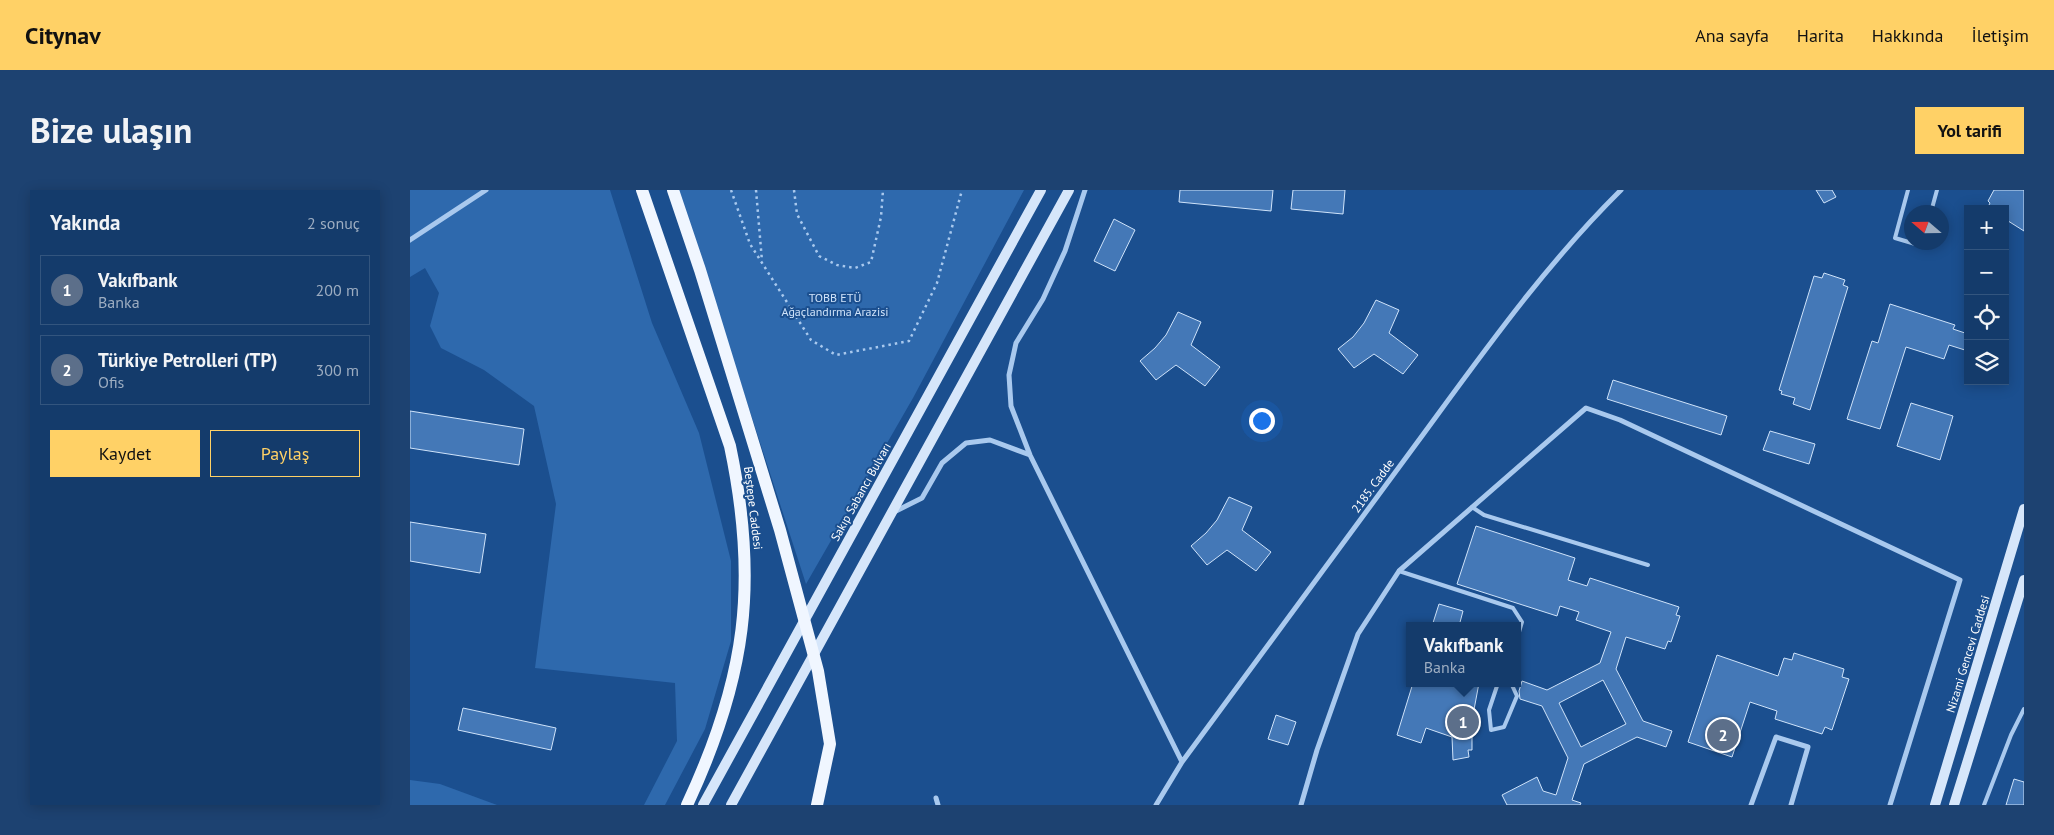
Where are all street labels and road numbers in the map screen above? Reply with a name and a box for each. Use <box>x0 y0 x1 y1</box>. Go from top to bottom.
street label: Sakıp Sabancı Bulvarı <box>827 440 894 544</box>
street label: 2185. Cadde <box>1348 456 1397 515</box>
street label: Beştepe Caddesi <box>741 465 766 550</box>
street label: Nizami Gencevi Caddesi <box>1943 593 1993 714</box>

